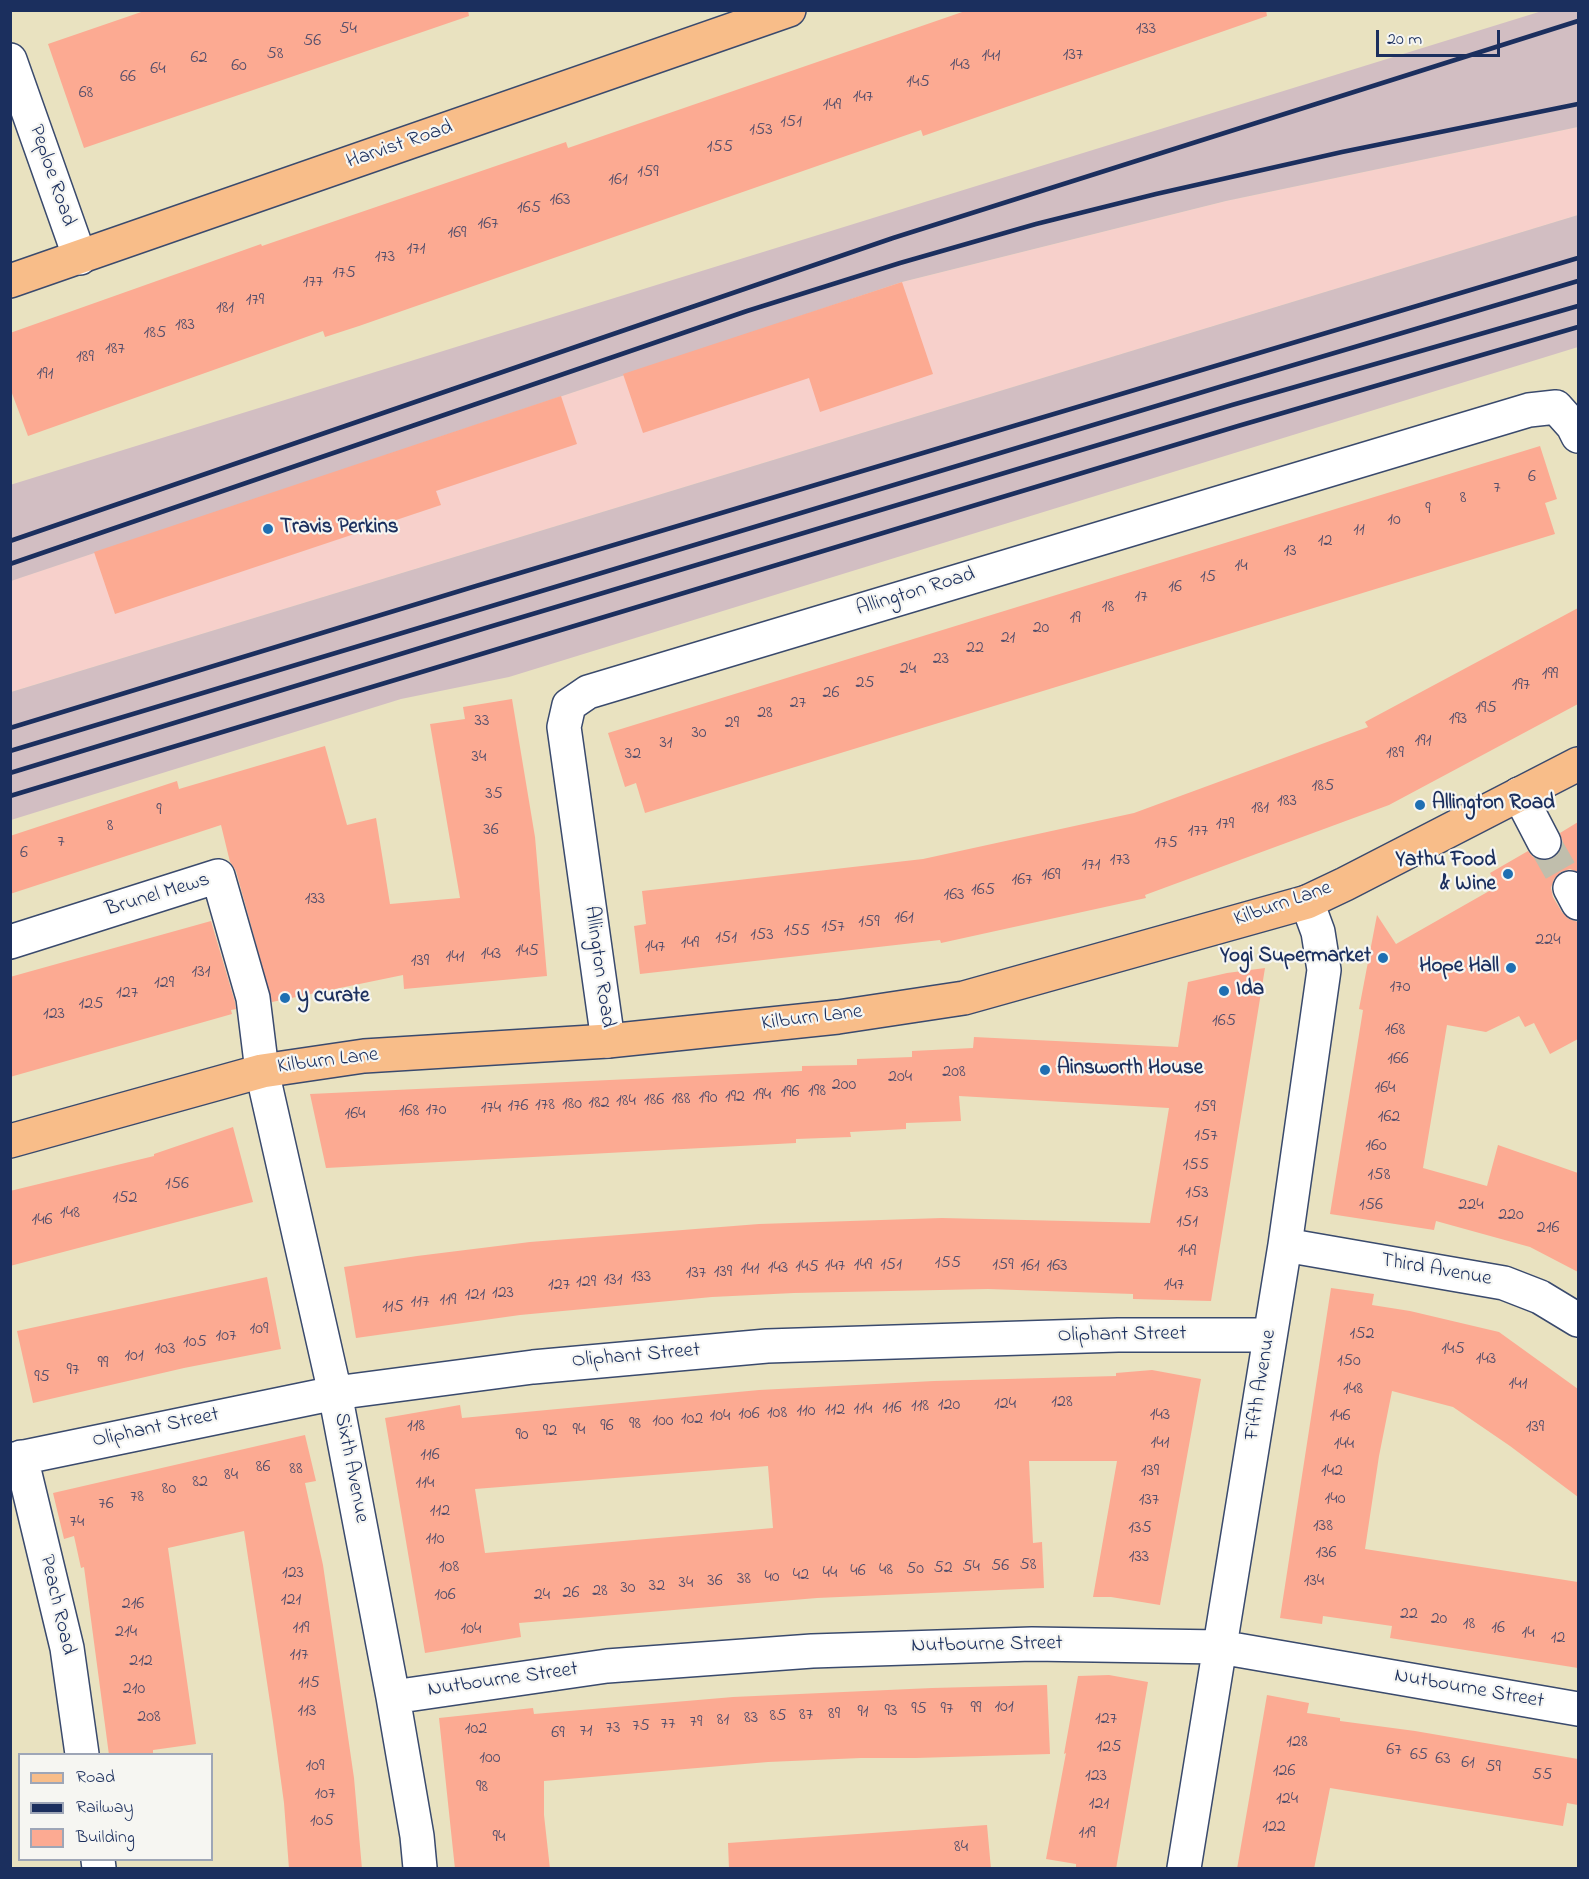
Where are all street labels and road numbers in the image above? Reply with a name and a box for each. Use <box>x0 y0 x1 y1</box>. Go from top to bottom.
street label: Harvist Road <box>344 116 456 176</box>
street label: Peploe Road <box>22 122 80 230</box>
street label: Allington Road <box>854 563 978 623</box>
street label: Brunel Mews <box>103 868 213 924</box>
street label: Kilburn Lane <box>1231 877 1335 933</box>
street label: Allington Road <box>577 904 619 1030</box>
street label: Kilburn Lane <box>760 1000 864 1038</box>
street label: Kilburn Lane <box>276 1043 380 1081</box>
street label: Third Avenue <box>1379 1249 1493 1293</box>
street label: Oliphant Street <box>1057 1322 1187 1350</box>
street label: Fifth Avenue <box>1241 1328 1283 1442</box>
street label: Oliphant Street <box>571 1339 701 1375</box>
street label: Oliphant Street <box>90 1403 222 1455</box>
street label: Sixth Avenue <box>327 1411 373 1525</box>
street label: Peach Road <box>32 1553 80 1657</box>
street label: Nutbourne Street <box>911 1632 1063 1660</box>
street label: Nutbourne Street <box>426 1658 580 1704</box>
street label: Nutbourne Street <box>1392 1664 1546 1716</box>

